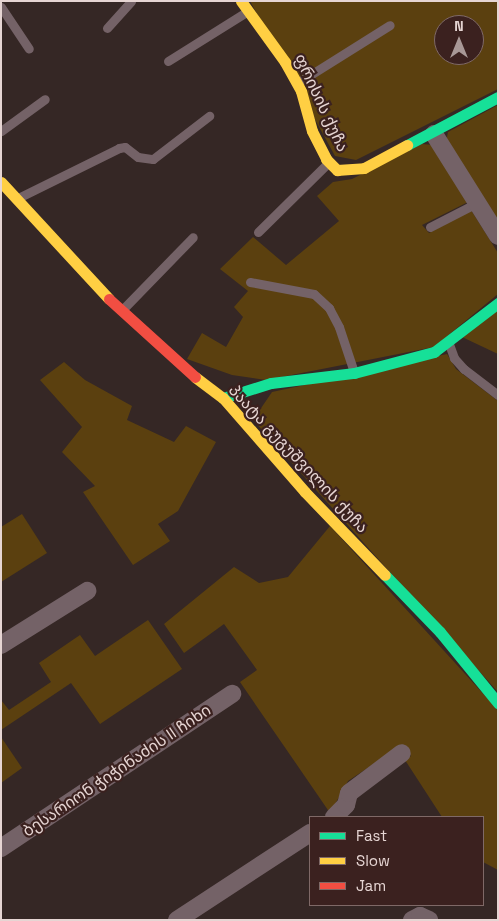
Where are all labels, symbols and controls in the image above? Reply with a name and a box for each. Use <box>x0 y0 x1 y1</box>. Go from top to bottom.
north arrow <box>434 15 484 65</box>
text: N <box>454 17 464 35</box>
street label: ფრისის ქუჩა <box>290 51 352 155</box>
street label: პაატა გუგუშვილის ქუჩა <box>224 381 372 537</box>
street label: ბესარიონ ჭიჭინაძის II ჩიხი <box>19 701 215 841</box>
legend <box>309 816 484 906</box>
text: Fast <box>356 826 387 845</box>
text: Slow <box>356 851 390 870</box>
text: Jam <box>356 876 386 895</box>

